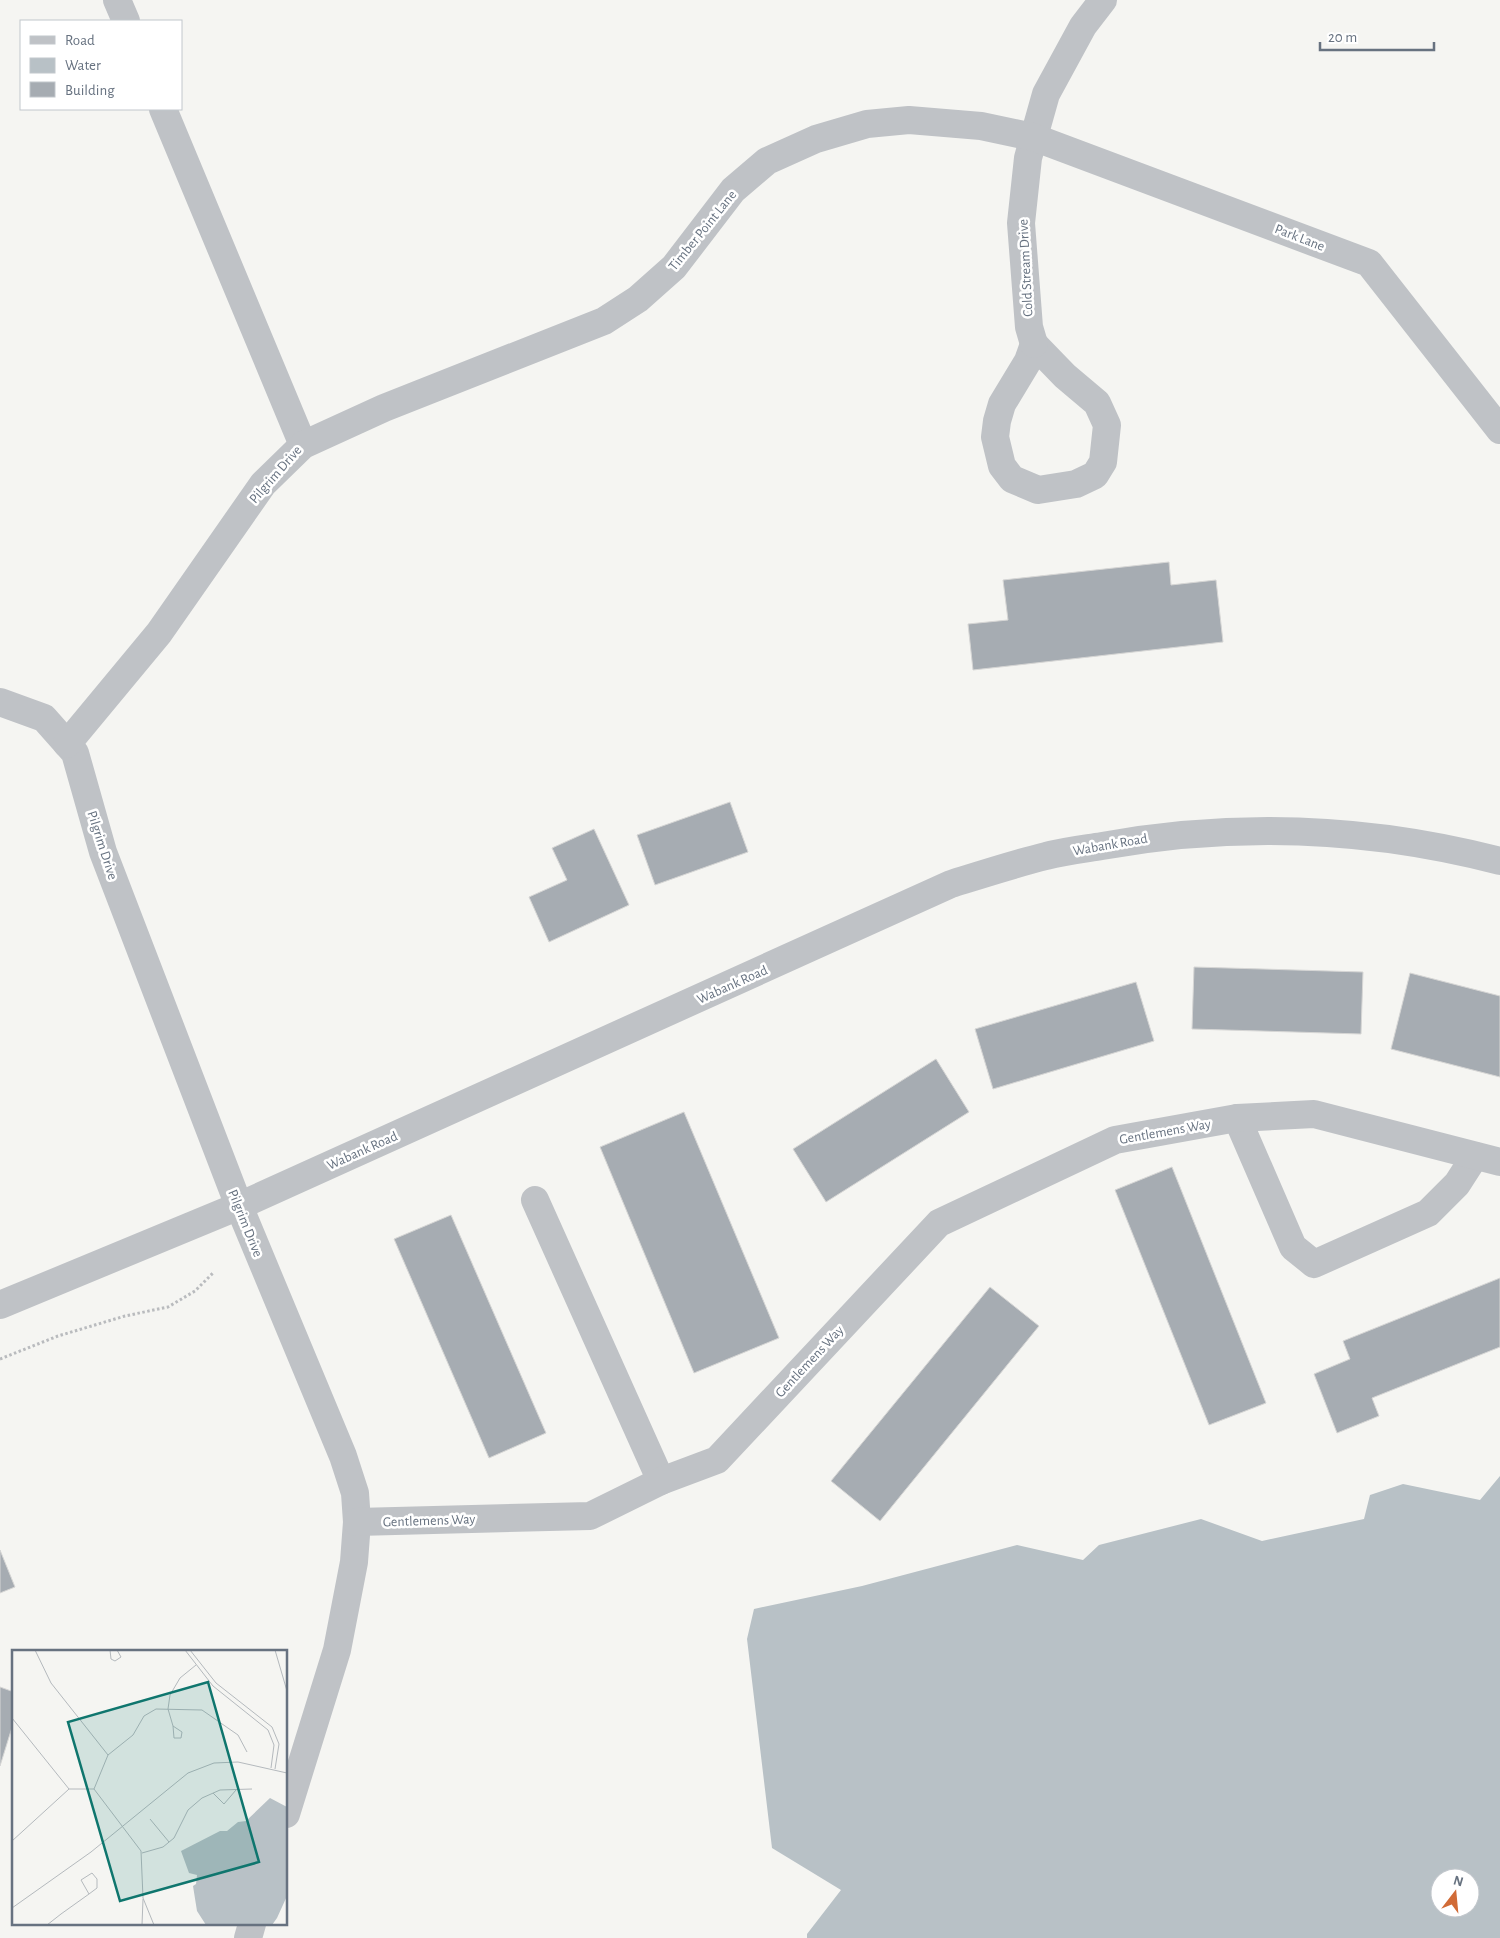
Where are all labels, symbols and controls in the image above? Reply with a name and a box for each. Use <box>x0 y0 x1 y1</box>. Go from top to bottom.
legend <box>20 20 182 110</box>
scale bar <box>1320 20 1434 52</box>
text: 20 m <box>1328 30 1357 45</box>
text: Road <box>65 33 95 48</box>
text: Water <box>65 58 101 73</box>
text: Building <box>65 83 115 98</box>
street label: Timber Point Lane <box>666 188 739 273</box>
street label: Cold Stream Drive <box>1016 219 1036 317</box>
street label: Park Lane <box>1273 222 1327 254</box>
street label: Pilgrim Drive <box>247 443 304 506</box>
street label: Pilgrim Drive <box>84 809 120 881</box>
street label: Wabank Road <box>1072 832 1149 858</box>
street label: Wabank Road <box>695 963 770 1007</box>
street label: Gentlemens Way <box>1118 1117 1212 1147</box>
street label: Wabank Road <box>325 1129 400 1173</box>
street label: Pilgrim Drive <box>225 1188 265 1259</box>
street label: Gentlemens Way <box>773 1323 846 1400</box>
street label: Gentlemens Way <box>383 1512 476 1530</box>
inset map <box>12 1650 288 1926</box>
north arrow <box>1430 1868 1480 1918</box>
text: N <box>1452 1873 1465 1890</box>

